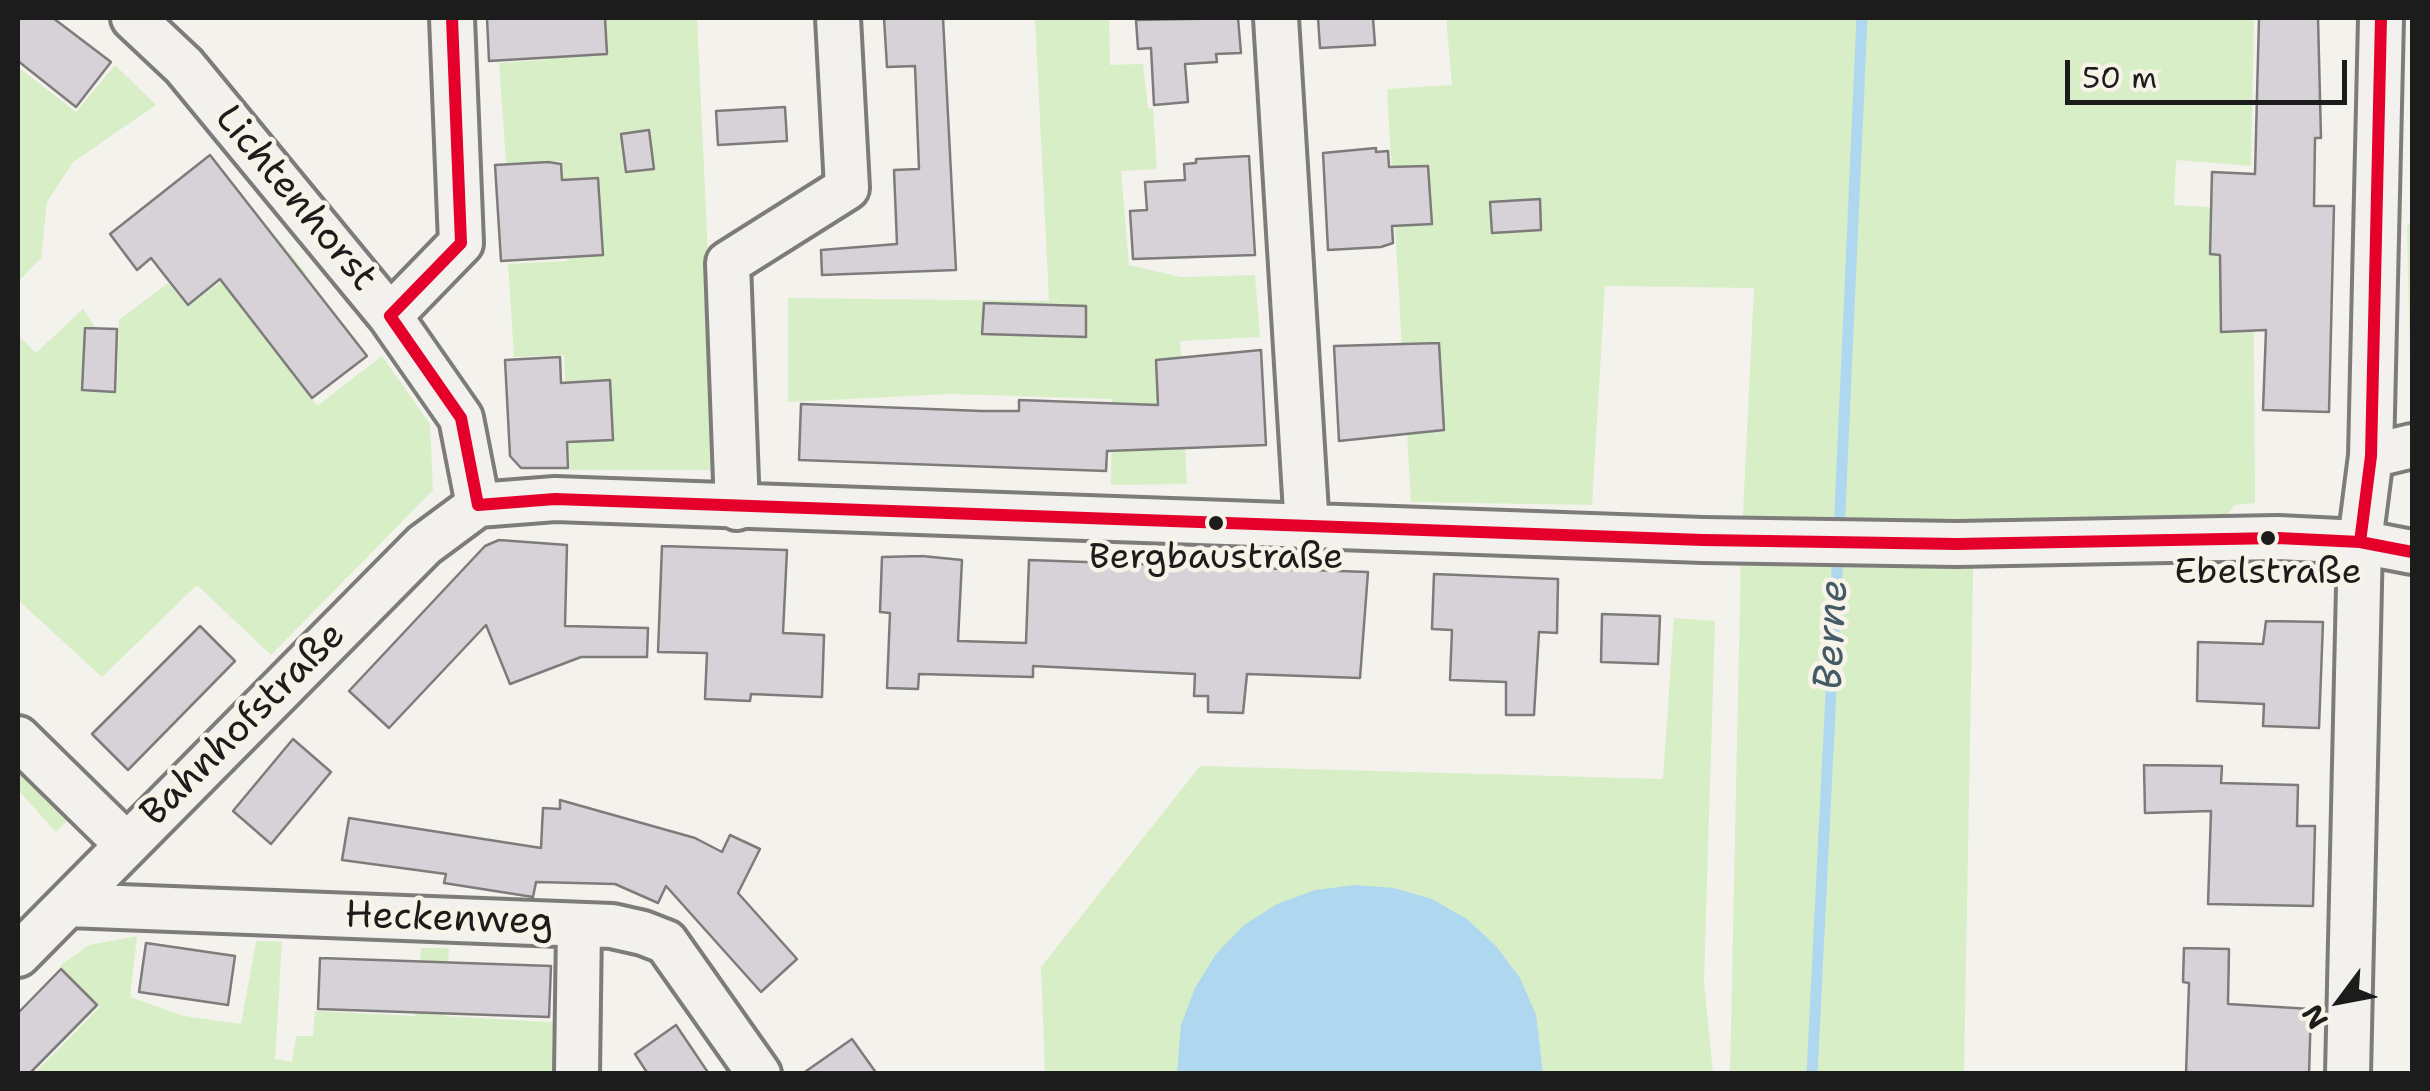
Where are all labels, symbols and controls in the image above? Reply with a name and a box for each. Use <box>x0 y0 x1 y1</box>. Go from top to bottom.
scale bar <box>2070 40 2352 102</box>
text: 50 m <box>2082 57 2157 98</box>
street label: Lichtenhorst <box>204 97 386 301</box>
marker: Bergbaustraße <box>1206 513 1226 533</box>
marker: Ebelstraße <box>2258 528 2278 548</box>
place label: Bergbaustraße <box>1089 537 1343 581</box>
place label: Ebelstraße <box>2174 552 2362 596</box>
water label: Berne <box>1806 578 1860 692</box>
street label: Bahnhofstraße <box>132 613 356 837</box>
street label: Heckenweg <box>344 894 554 946</box>
north arrow <box>2290 951 2390 1051</box>
text: N <box>2293 997 2337 1036</box>

